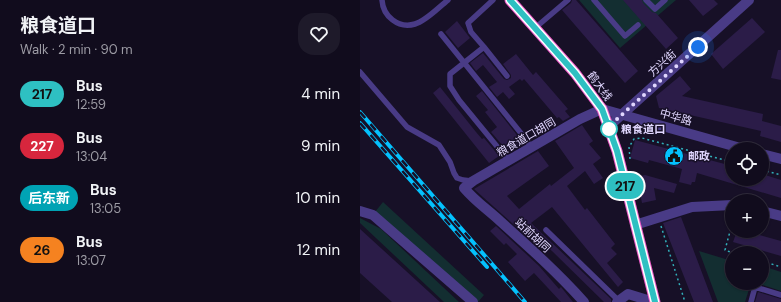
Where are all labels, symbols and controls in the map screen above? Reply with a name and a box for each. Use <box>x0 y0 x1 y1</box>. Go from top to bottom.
text: 粮食道口 <box>20 13 96 38</box>
button: heart <box>298 13 340 55</box>
your location <box>688 37 708 57</box>
text: Walk · 2 min · 90 m <box>20 41 133 58</box>
street label: 方兴街 <box>645 47 679 79</box>
street label: 鹤大线 <box>585 69 615 103</box>
text: Bus <box>76 76 103 96</box>
text: 4 min <box>301 84 340 104</box>
text: 217 <box>32 85 52 103</box>
text: 12:59 <box>76 96 106 113</box>
street label: 中华路 <box>658 106 694 128</box>
street label: 粮食道口胡同 <box>494 114 558 160</box>
marker: 粮食道口 <box>600 120 618 138</box>
place label: 粮食道口 <box>621 122 665 136</box>
text: Bus <box>76 128 103 148</box>
text: 9 min <box>301 136 340 156</box>
text: 227 <box>30 137 54 155</box>
map controls <box>725 142 769 290</box>
button: locate <box>725 142 769 186</box>
public building icon: 邮政 <box>663 145 685 167</box>
text: 13:04 <box>76 148 107 165</box>
place label: 邮政 <box>688 149 710 163</box>
line badge: 217 <box>602 173 648 199</box>
text: 217 <box>615 177 635 195</box>
text: Bus <box>90 180 117 200</box>
text: 10 min <box>295 188 340 208</box>
text: 后东新 <box>28 189 70 207</box>
button: + <box>725 194 769 238</box>
text: 13:05 <box>90 200 121 217</box>
street label: 站前胡同 <box>512 215 554 255</box>
text: Bus <box>76 232 103 252</box>
text: 12 min <box>297 240 340 260</box>
text: 26 <box>34 241 50 259</box>
button: − <box>725 246 769 290</box>
text: 13:07 <box>76 252 106 269</box>

